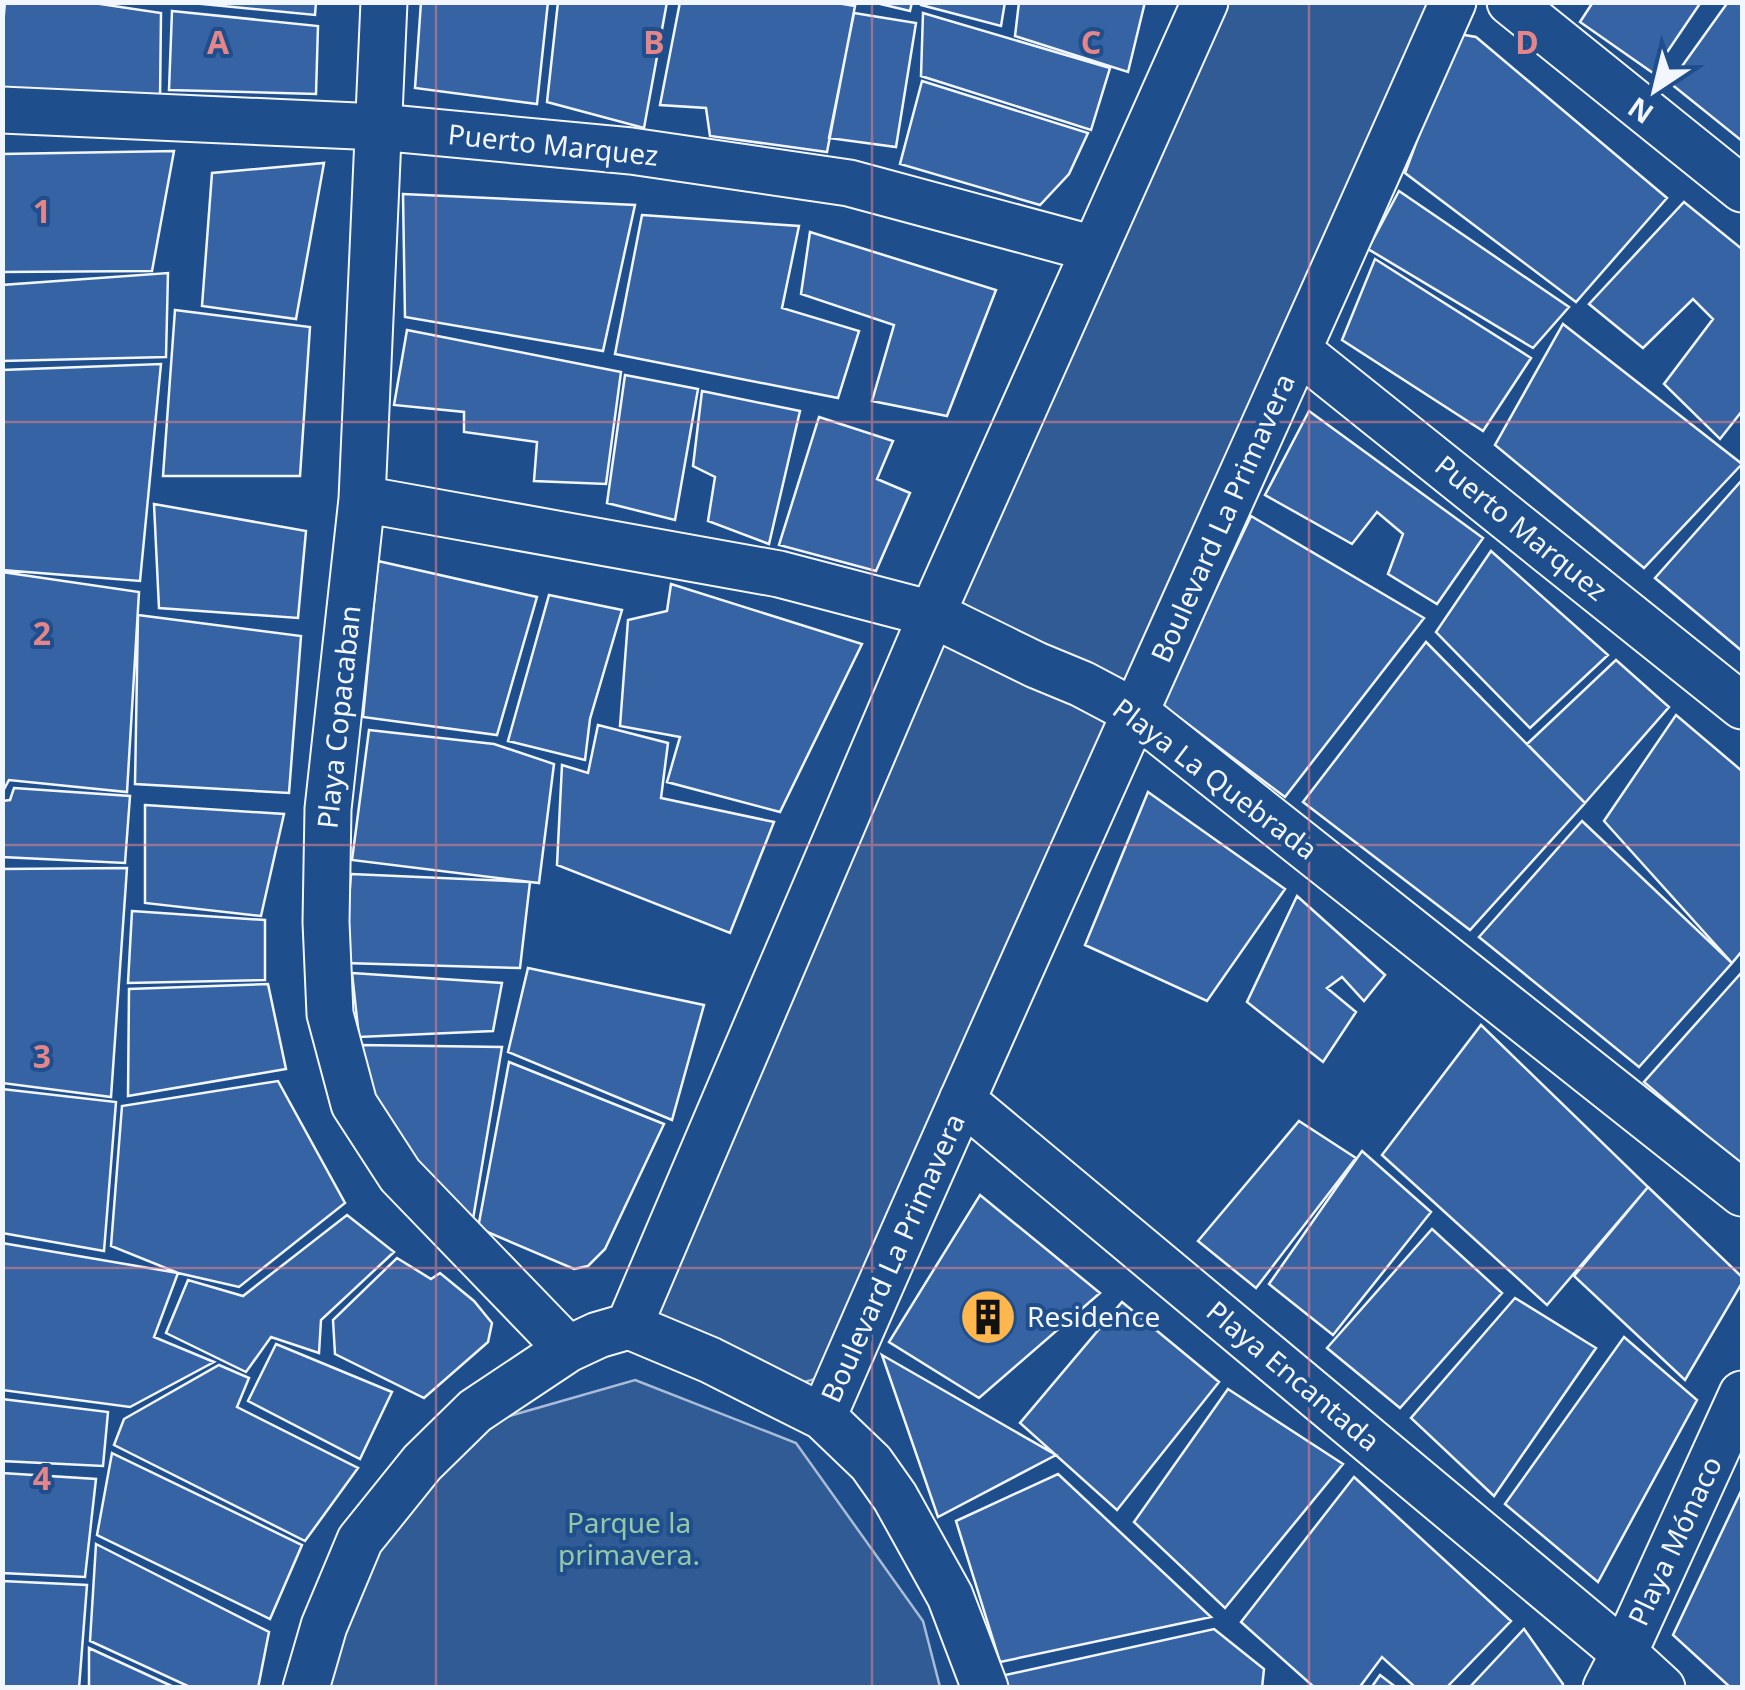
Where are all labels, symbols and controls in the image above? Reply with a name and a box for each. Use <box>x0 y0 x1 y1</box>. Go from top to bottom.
text: A <box>207 20 230 63</box>
text: B <box>643 20 665 63</box>
text: C <box>1081 20 1101 63</box>
text: D <box>1515 20 1539 63</box>
north arrow <box>1605 40 1705 140</box>
text: N <box>1620 89 1660 133</box>
street label: Puerto Marquez <box>446 114 660 174</box>
text: 1 <box>33 189 51 232</box>
street label: Boulevard La Primavera <box>1141 367 1303 668</box>
street label: Puerto Marquez <box>1428 446 1616 608</box>
street label: Playa Copacaban <box>307 603 369 830</box>
text: 2 <box>33 611 51 654</box>
street label: Playa La Quebrada <box>1106 689 1326 868</box>
text: 3 <box>33 1034 51 1077</box>
street label: Boulevard La Primavera <box>811 1107 973 1408</box>
building icon: Residence <box>958 1287 1018 1347</box>
street label: Playa Encantada <box>1199 1292 1388 1459</box>
place label: Residence <box>1027 1297 1160 1335</box>
street label: Playa Mónaco <box>1618 1450 1730 1631</box>
text: 4 <box>33 1456 51 1499</box>
park label: Parque la primavera. <box>558 1503 700 1573</box>

